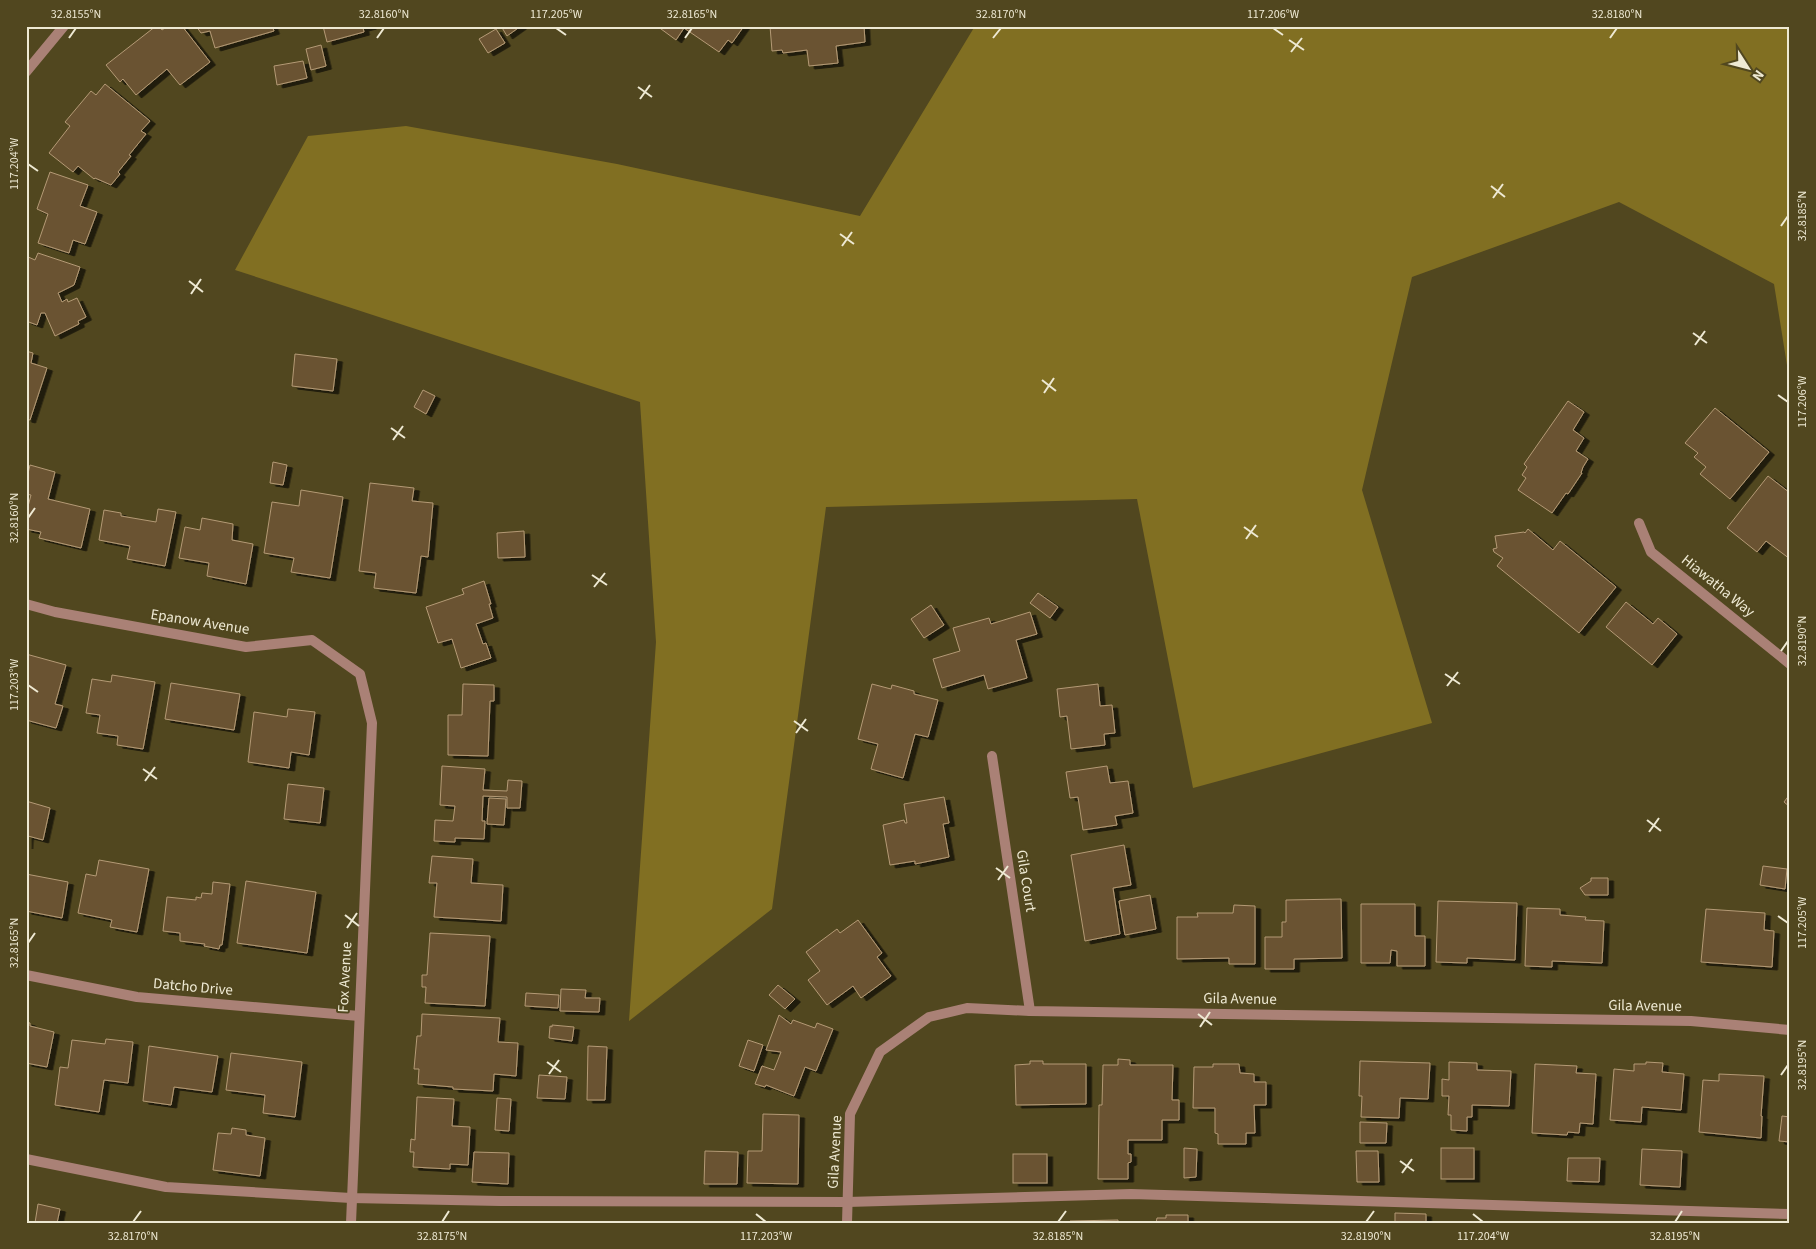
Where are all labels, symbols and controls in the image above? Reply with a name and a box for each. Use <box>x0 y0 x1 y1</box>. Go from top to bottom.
text: 32.8155°N <box>51 6 101 23</box>
text: 32.8160°N <box>359 6 409 23</box>
text: 117.205°W <box>530 6 583 23</box>
text: 32.8165°N <box>667 6 717 23</box>
text: 32.8170°N <box>976 6 1026 23</box>
text: 117.206°W <box>1247 6 1300 23</box>
text: 32.8180°N <box>1592 6 1642 23</box>
north arrow <box>1724 42 1774 92</box>
text: N <box>1747 65 1769 85</box>
text: 117.204°W <box>6 137 23 190</box>
text: 32.8185°N <box>1794 191 1811 241</box>
text: 117.206°W <box>1794 375 1811 428</box>
text: 32.8160°N <box>6 493 23 543</box>
street label: Hiawatha Way <box>1677 550 1759 622</box>
street label: Epanow Avenue <box>149 604 251 640</box>
text: 32.8190°N <box>1794 616 1811 666</box>
text: 117.203°W <box>6 658 23 711</box>
street label: Gila Court <box>1011 849 1041 913</box>
text: 117.205°W <box>1794 896 1811 949</box>
text: 32.8165°N <box>6 918 23 968</box>
street label: Fox Avenue <box>333 941 357 1013</box>
street label: Datcho Drive <box>152 973 234 1001</box>
street label: Gila Avenue <box>1203 988 1277 1010</box>
street label: Gila Avenue <box>1608 995 1682 1017</box>
text: 32.8195°N <box>1794 1040 1811 1090</box>
street label: Gila Avenue <box>823 1115 847 1189</box>
text: 32.8170°N <box>108 1228 158 1245</box>
text: 32.8175°N <box>417 1228 467 1245</box>
text: 117.203°W <box>740 1228 793 1245</box>
text: 32.8185°N <box>1033 1228 1083 1245</box>
text: 32.8190°N <box>1341 1228 1391 1245</box>
text: 117.204°W <box>1457 1228 1510 1245</box>
text: 32.8195°N <box>1650 1228 1700 1245</box>

